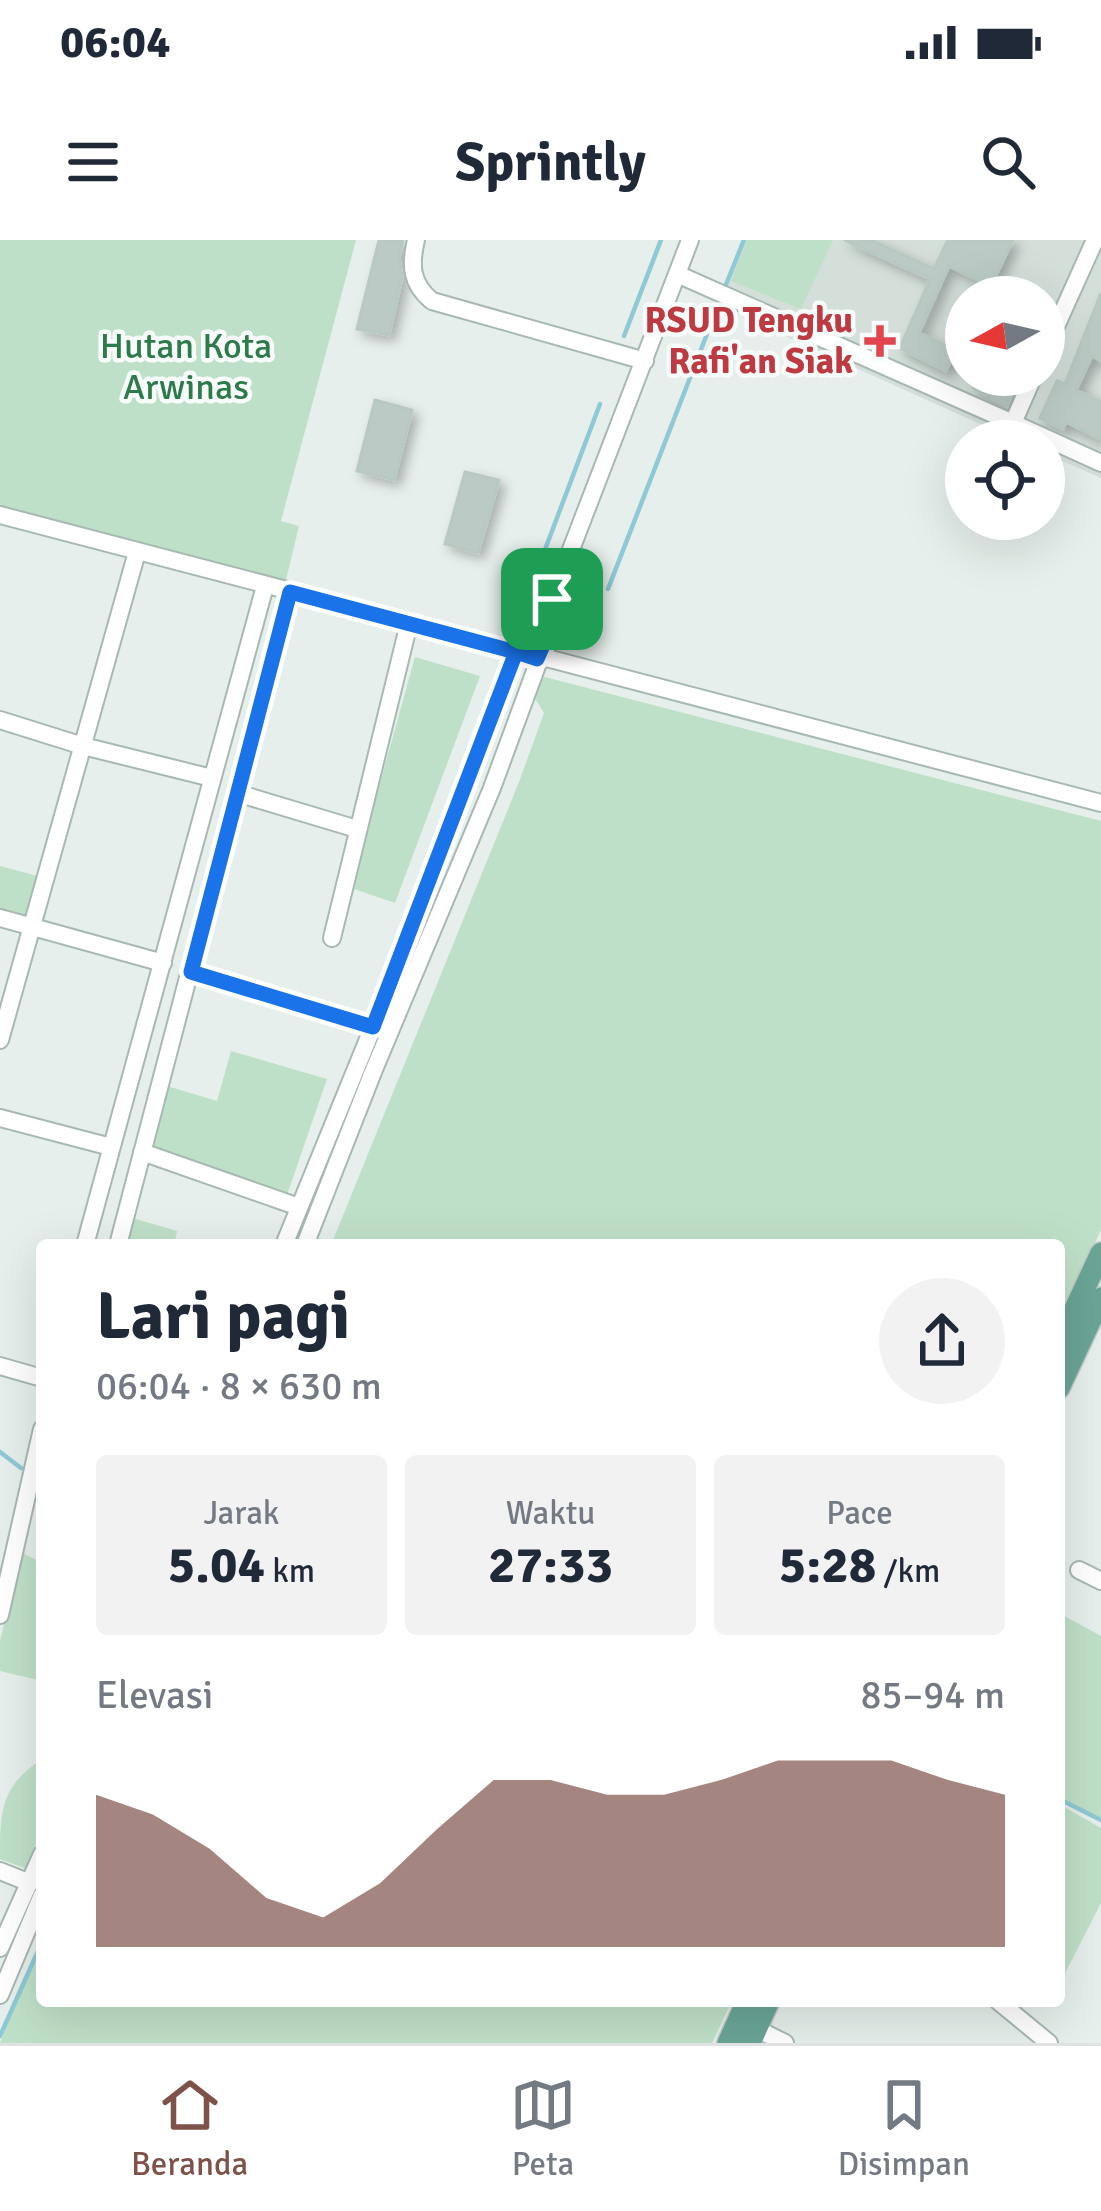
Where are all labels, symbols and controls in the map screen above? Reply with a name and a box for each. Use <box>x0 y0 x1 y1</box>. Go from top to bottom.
text: 06:04 <box>60 15 170 70</box>
icon: menu <box>60 129 126 195</box>
text: Sprintly <box>455 129 646 196</box>
icon: search <box>975 129 1041 195</box>
north arrow <box>945 276 1065 396</box>
map controls <box>945 276 1065 540</box>
place label: RSUD Tengku Rafi'an Siak <box>644 298 853 384</box>
park label: Hutan Kota Arwinas <box>100 324 272 410</box>
marker: RSUD Tengku Rafi'an Siak <box>864 325 896 357</box>
button: locate <box>945 420 1065 540</box>
pin <box>501 548 603 650</box>
icon: arrive <box>519 566 585 632</box>
text: Lari pagi <box>96 1276 350 1357</box>
button: share <box>879 1278 1005 1404</box>
text: 06:04 · 8 × 630 m <box>96 1362 382 1410</box>
text: Jarak <box>204 1493 279 1534</box>
text: Waktu <box>506 1493 595 1534</box>
text: Pace <box>826 1493 893 1534</box>
text: 5.04 <box>168 1534 265 1597</box>
text: 27:33 <box>488 1534 613 1597</box>
text: 5:28 <box>779 1534 876 1597</box>
text: km <box>265 1551 315 1592</box>
text: /km <box>876 1551 940 1592</box>
text: Elevasi <box>96 1671 213 1719</box>
text: 85–94 m <box>860 1671 1005 1719</box>
tab: Beranda <box>131 2072 248 2185</box>
tab: Peta <box>510 2072 576 2185</box>
tab: Disimpan <box>838 2072 970 2185</box>

